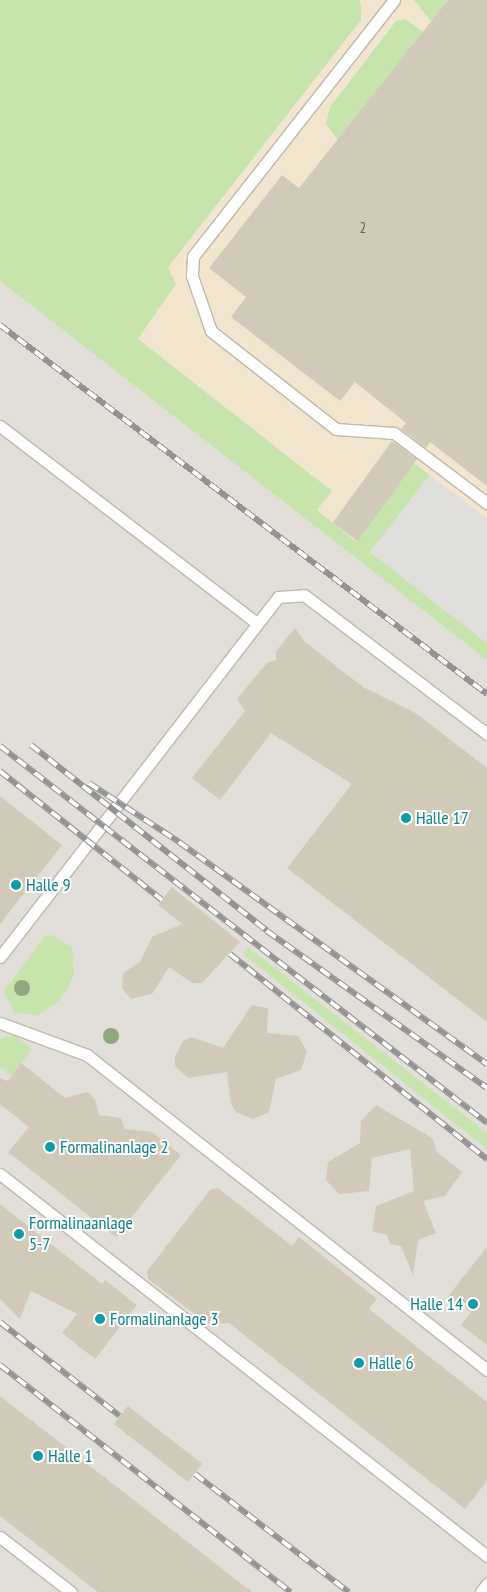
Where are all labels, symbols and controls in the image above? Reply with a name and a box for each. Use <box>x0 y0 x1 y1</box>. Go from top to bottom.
house number: 2 <box>360 219 366 237</box>
place label: Halle 17 <box>416 807 469 829</box>
marker: Halle 17 <box>400 812 412 824</box>
place label: Halle 9 <box>26 874 71 896</box>
marker: Halle 9 <box>10 879 22 891</box>
place label: Formalinanlage 2 <box>60 1136 169 1158</box>
marker: Formalinanlage 2 <box>44 1141 56 1153</box>
place label: Formalinaanlage 5-7 <box>29 1213 133 1256</box>
marker: Formalinaanlage 5-7 <box>13 1228 25 1240</box>
place label: Halle 14 <box>410 1293 463 1315</box>
marker: Halle 14 <box>467 1298 479 1310</box>
place label: Formalinanlage 3 <box>110 1308 219 1330</box>
marker: Formalinanlage 3 <box>94 1313 106 1325</box>
place label: Halle 6 <box>369 1352 414 1374</box>
marker: Halle 6 <box>353 1357 365 1369</box>
place label: Halle 1 <box>48 1445 93 1467</box>
marker: Halle 1 <box>32 1450 44 1462</box>

